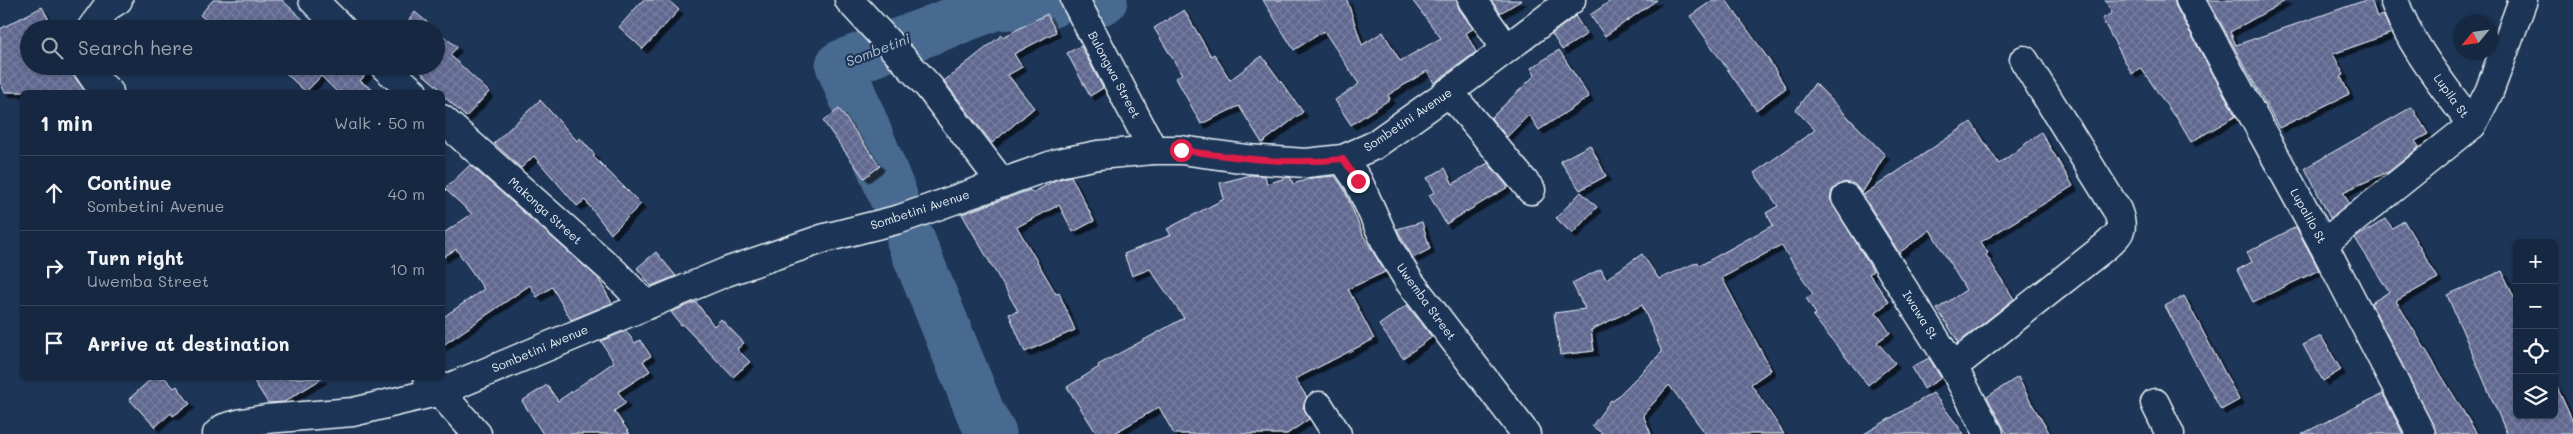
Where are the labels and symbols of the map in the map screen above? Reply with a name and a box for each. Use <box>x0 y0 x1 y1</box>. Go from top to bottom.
north arrow <box>2453 15 2498 60</box>
water label: Sombetini <box>843 28 913 70</box>
street label: Bulongwa Street <box>1085 28 1145 121</box>
street label: Lupila St <box>2431 70 2473 120</box>
street label: Sombetini Avenue <box>1360 84 1455 155</box>
route start <box>1170 139 1193 162</box>
route end <box>1347 170 1370 193</box>
street label: Makonga Street <box>506 173 586 248</box>
street label: Lupalilo St <box>2287 185 2331 246</box>
street label: Sombetini Avenue <box>868 186 971 233</box>
street label: Uwemba Street <box>1393 260 1460 343</box>
street label: Iwawa St <box>1900 287 1942 342</box>
street label: Sombetini Avenue <box>489 321 590 376</box>

